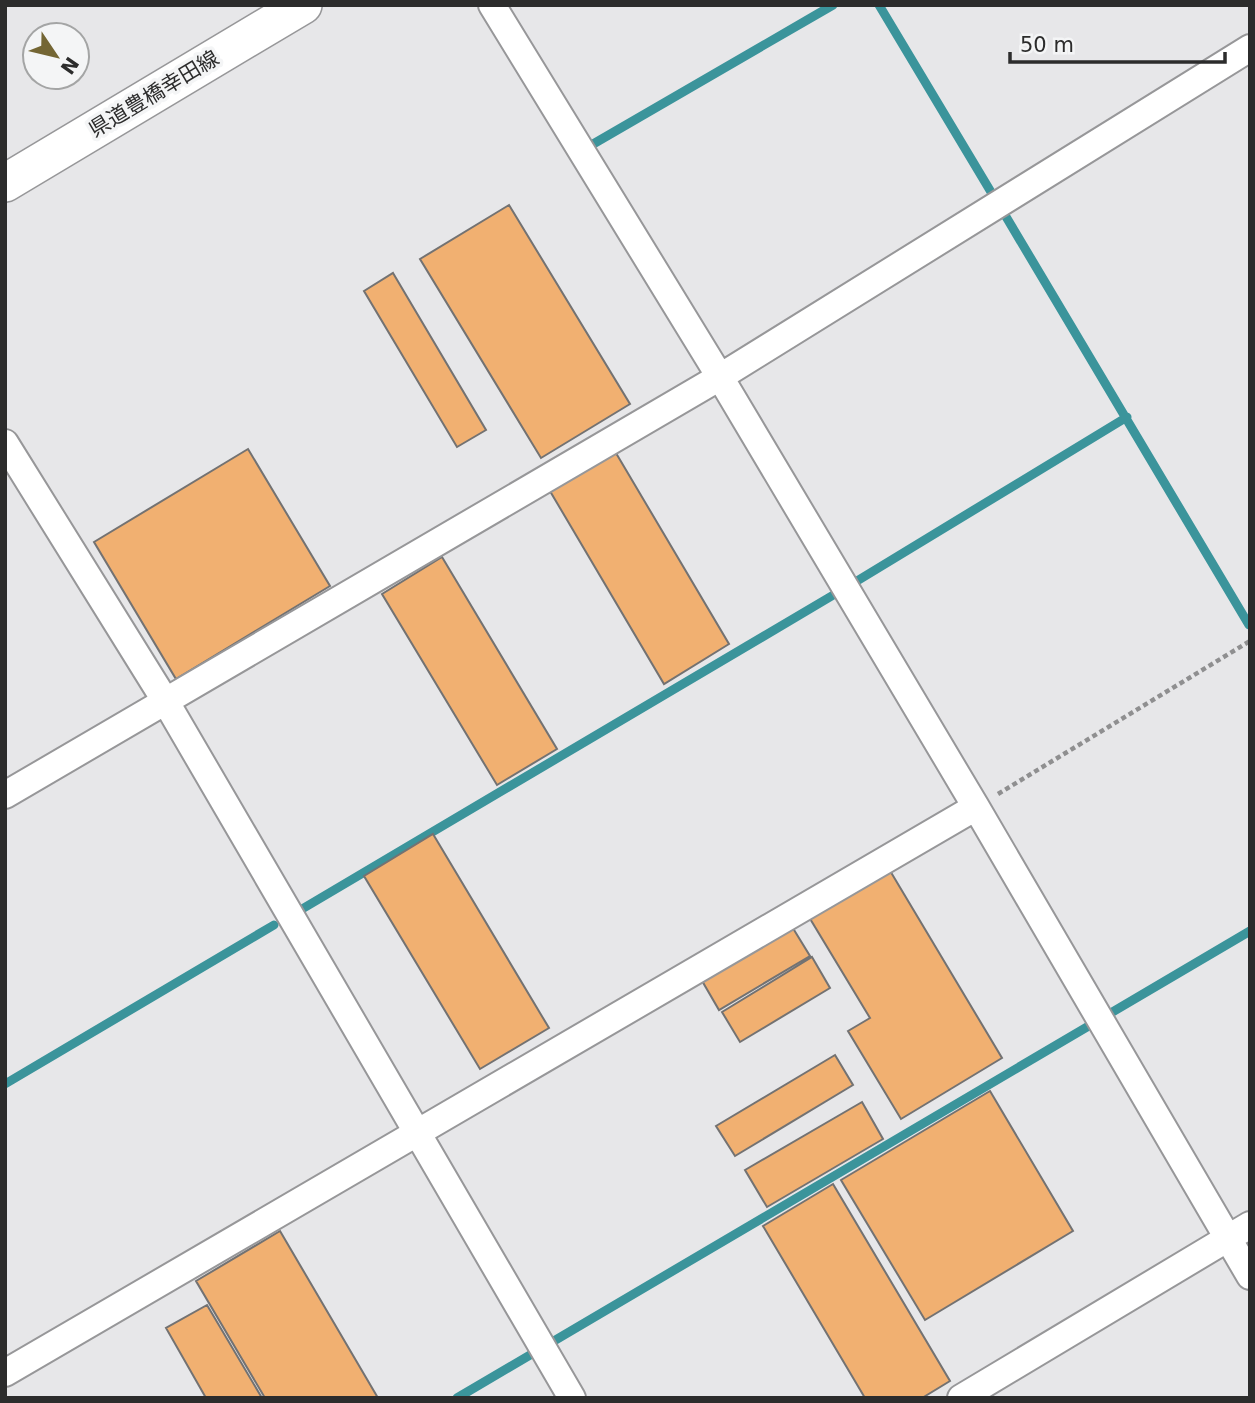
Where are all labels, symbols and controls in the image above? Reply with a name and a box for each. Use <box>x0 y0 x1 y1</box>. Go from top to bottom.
north arrow <box>21 21 91 91</box>
scale bar <box>1010 21 1225 65</box>
text: 50 m <box>1020 33 1074 57</box>
street label: 県道豊橋幸田線 <box>85 46 223 142</box>
text: N <box>56 53 83 79</box>

